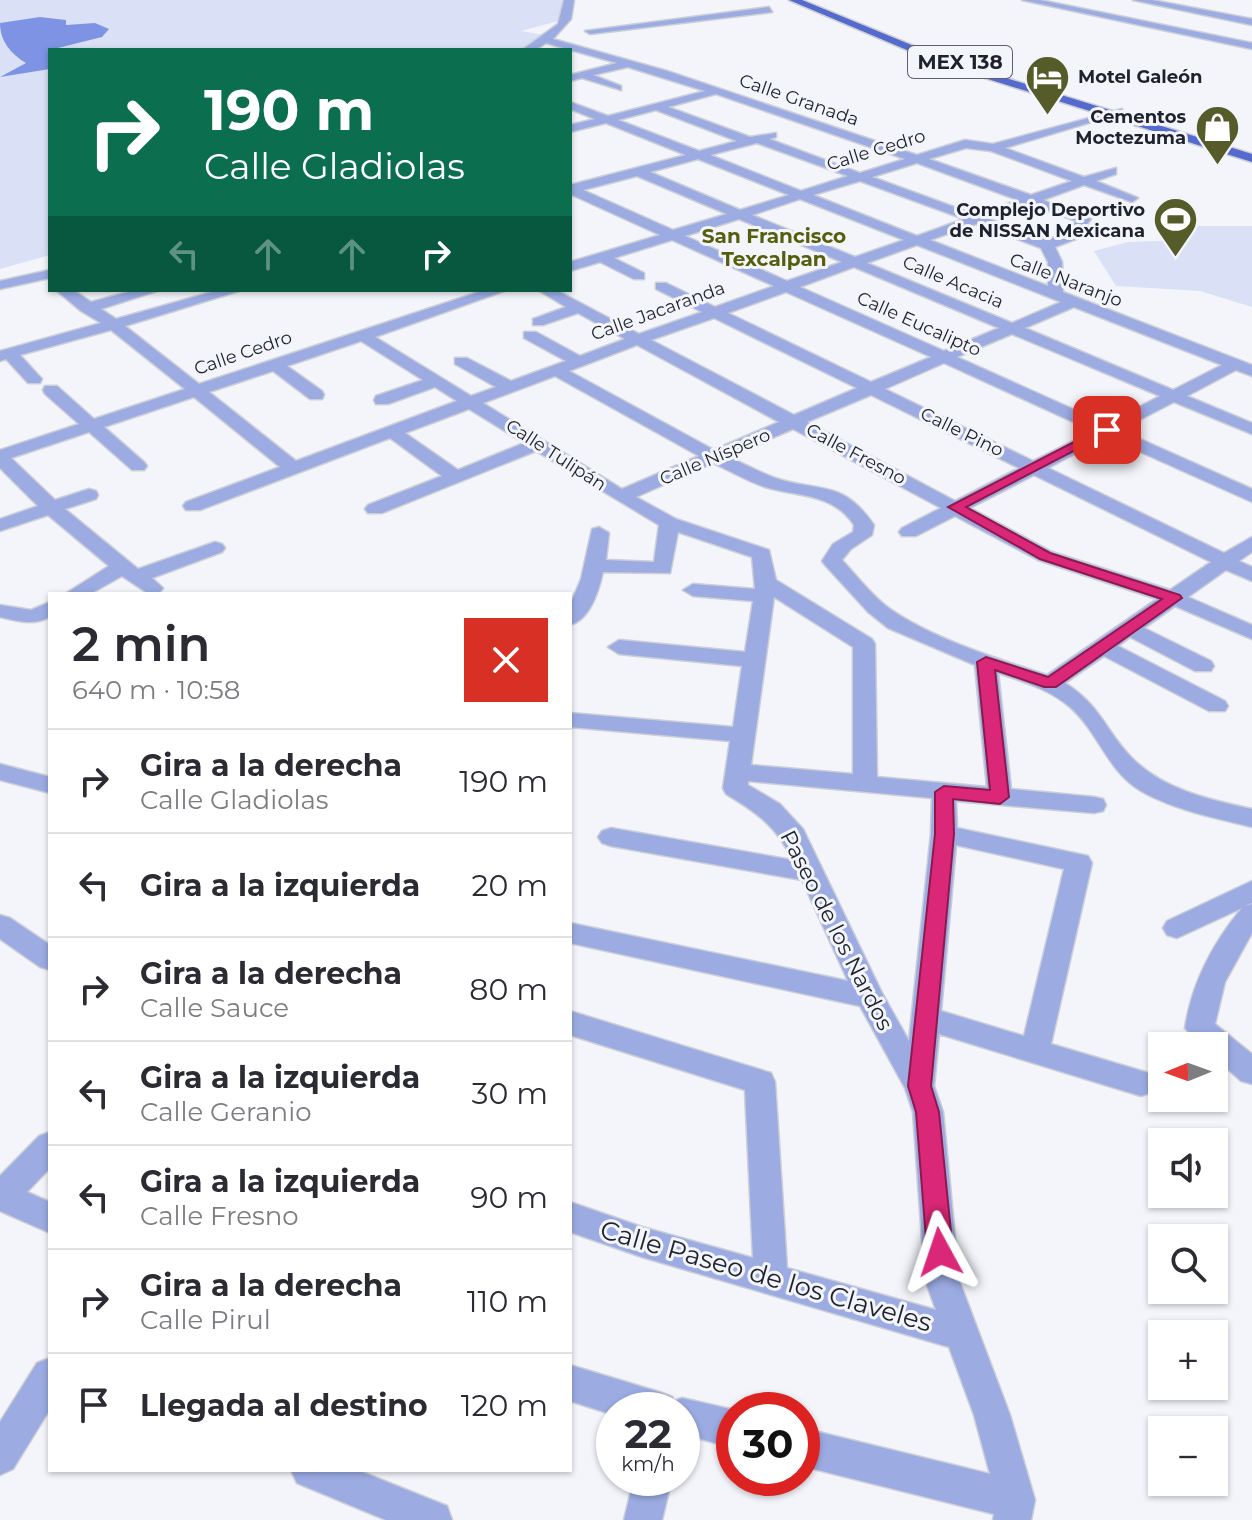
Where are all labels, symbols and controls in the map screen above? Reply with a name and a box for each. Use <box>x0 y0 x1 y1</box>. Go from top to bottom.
road number: MEX 138 <box>908 46 1012 78</box>
hotel icon: Motel Galeón <box>1023 53 1071 116</box>
place label: Motel Galeón <box>1078 66 1202 88</box>
street label: Calle Granada <box>736 69 862 131</box>
text: 190 m <box>204 76 374 144</box>
icon: right <box>72 80 176 184</box>
shop icon: Cementos Moctezuma <box>1193 103 1241 166</box>
place label: Cementos Moctezuma <box>1075 106 1186 149</box>
street label: Calle Cedro <box>824 125 928 175</box>
text: Calle Gladiolas <box>204 144 465 188</box>
sports icon: Complejo Deportivo de NISSAN Mexicana <box>1152 196 1200 259</box>
place label: Complejo Deportivo de NISSAN Mexicana <box>950 199 1145 242</box>
district label: San Francisco Texcalpan <box>702 224 846 271</box>
icon: left <box>162 232 206 276</box>
icon: ahead <box>246 232 290 276</box>
icon: ahead <box>330 232 374 276</box>
icon: right <box>414 232 458 276</box>
street label: Calle Naranjo <box>1006 248 1126 312</box>
street label: Calle Acacia <box>899 251 1007 313</box>
street label: Calle Jacaranda <box>588 277 728 345</box>
street label: Calle Eucalipto <box>854 287 984 361</box>
street label: Calle Cedro <box>191 326 295 380</box>
pin <box>1073 396 1141 464</box>
street label: Calle Pino <box>917 402 1007 462</box>
icon: arrive <box>1085 408 1129 452</box>
street label: Calle Tulipán <box>502 414 610 496</box>
street label: Calle Fresno <box>802 419 910 489</box>
street label: Calle Níspero <box>656 424 774 490</box>
text: 2 min <box>72 615 210 673</box>
button: close <box>464 618 548 702</box>
text: 640 m · 10:58 <box>72 674 240 706</box>
text: Gira a la derecha <box>140 747 402 784</box>
icon: right <box>72 759 116 803</box>
text: 190 m <box>459 763 548 800</box>
text: Calle Gladiolas <box>140 784 328 816</box>
street label: Paseo de los Nardos <box>774 826 899 1035</box>
icon: left <box>72 863 116 907</box>
text: Gira a la izquierda <box>140 867 420 904</box>
text: 20 m <box>471 867 548 904</box>
text: Gira a la derecha <box>140 955 402 992</box>
icon: right <box>72 967 116 1011</box>
text: 80 m <box>469 971 548 1008</box>
text: Calle Sauce <box>140 992 289 1024</box>
north arrow <box>1148 1032 1228 1112</box>
map controls <box>1148 1032 1228 1496</box>
text: Gira a la izquierda <box>140 1059 420 1096</box>
icon: left <box>72 1071 116 1115</box>
text: 30 m <box>472 1075 548 1112</box>
text: Calle Geranio <box>140 1096 311 1128</box>
button: sound <box>1148 1128 1228 1208</box>
text: Gira a la izquierda <box>140 1163 420 1200</box>
icon: left <box>72 1175 116 1219</box>
text: 90 m <box>470 1179 548 1216</box>
text: Calle Fresno <box>140 1200 299 1232</box>
position arrow <box>898 1210 982 1294</box>
street label: Calle Paseo de los Claveles <box>597 1213 935 1339</box>
button: search <box>1148 1224 1228 1304</box>
text: Gira a la derecha <box>140 1267 402 1304</box>
icon: right <box>72 1279 116 1323</box>
text: 110 m <box>467 1283 548 1320</box>
text: Calle Pirul <box>140 1304 271 1336</box>
button: + <box>1148 1320 1228 1400</box>
icon: arrive <box>72 1383 116 1427</box>
text: Llegada al destino <box>140 1387 428 1424</box>
text: 120 m <box>461 1387 548 1424</box>
speed limit sign: 30 <box>716 1392 820 1496</box>
text: 22 <box>624 1409 672 1458</box>
button: − <box>1148 1416 1228 1496</box>
text: km/h <box>621 1452 675 1476</box>

